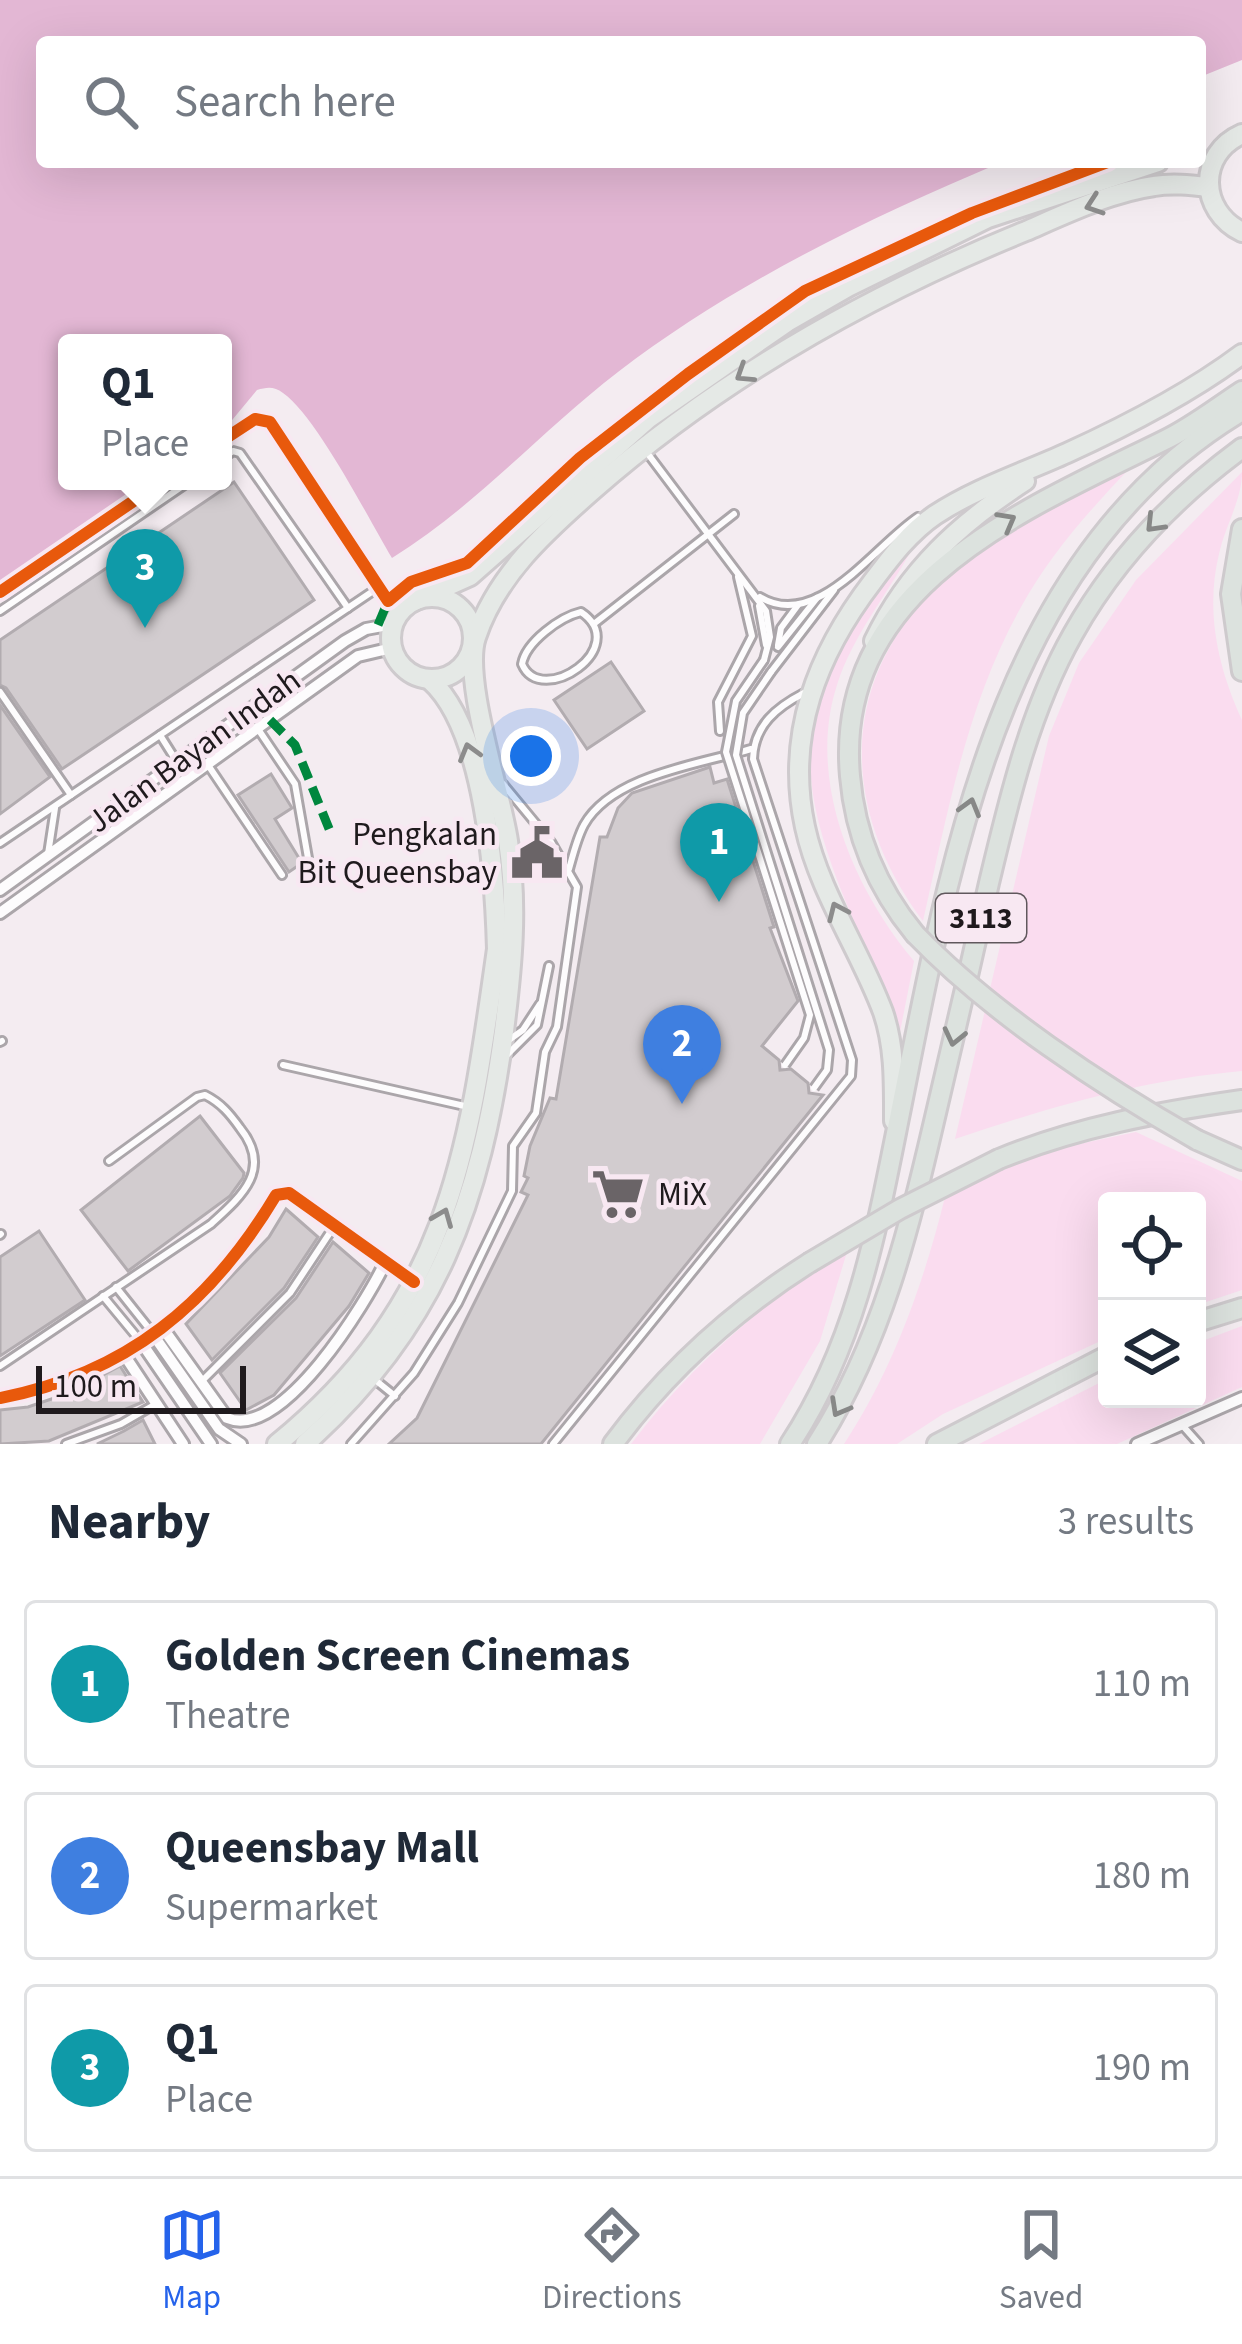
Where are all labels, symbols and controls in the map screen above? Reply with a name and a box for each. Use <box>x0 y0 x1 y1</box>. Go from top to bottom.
search box <box>36 36 1206 168</box>
icon: search <box>78 69 144 135</box>
text: Search here <box>174 70 396 134</box>
one-way arrow <box>1084 190 1105 215</box>
popup <box>58 334 232 490</box>
text: Q1 <box>101 352 156 416</box>
one-way arrow <box>736 360 758 382</box>
text: Place <box>101 416 189 472</box>
one-way arrow <box>1146 510 1168 532</box>
one-way arrow <box>995 512 1016 535</box>
pin: 3 <box>106 529 184 628</box>
street label: Jalan Bayan Indah <box>78 657 310 845</box>
your location <box>501 726 561 786</box>
one-way arrow <box>458 742 483 763</box>
one-way arrow <box>956 797 981 818</box>
pin: 1 <box>680 803 758 902</box>
place label: Pengkalan Bit Queensbay <box>297 811 498 896</box>
public building icon: Pengkalan Bit Queensbay <box>508 824 566 882</box>
road number: 3113 <box>936 894 1026 942</box>
one-way arrow <box>828 902 852 924</box>
pin: 2 <box>643 1005 721 1104</box>
one-way arrow <box>943 1026 968 1046</box>
supermarket icon: MiX <box>589 1165 647 1223</box>
place label: MiX <box>658 1171 707 1218</box>
map controls <box>1098 1192 1206 1408</box>
button: locate <box>1098 1192 1206 1300</box>
one-way arrow <box>429 1208 454 1229</box>
button: layers <box>1098 1300 1206 1408</box>
scale bar <box>36 1360 246 1413</box>
text: 100 m <box>54 1363 137 1410</box>
one-way arrow <box>830 1395 853 1416</box>
text: Nearby <box>48 1486 210 1558</box>
text: 3 results <box>1058 1494 1194 1550</box>
text: Golden Screen Cinemas <box>165 1624 630 1688</box>
text: 1 <box>80 1656 100 1712</box>
text: 110 m <box>1093 1656 1191 1712</box>
text: Theatre <box>165 1688 291 1744</box>
text: Queensbay Mall <box>165 1816 479 1880</box>
text: 2 <box>80 1848 100 1904</box>
text: 180 m <box>1093 1848 1191 1904</box>
text: Supermarket <box>165 1880 378 1936</box>
text: Q1 <box>165 2008 220 2072</box>
text: 3 <box>80 2040 100 2096</box>
text: 190 m <box>1093 2040 1191 2096</box>
text: Place <box>165 2072 253 2128</box>
tab: Map <box>159 2202 225 2321</box>
tab: Directions <box>542 2202 682 2321</box>
tab: Saved <box>999 2202 1083 2321</box>

